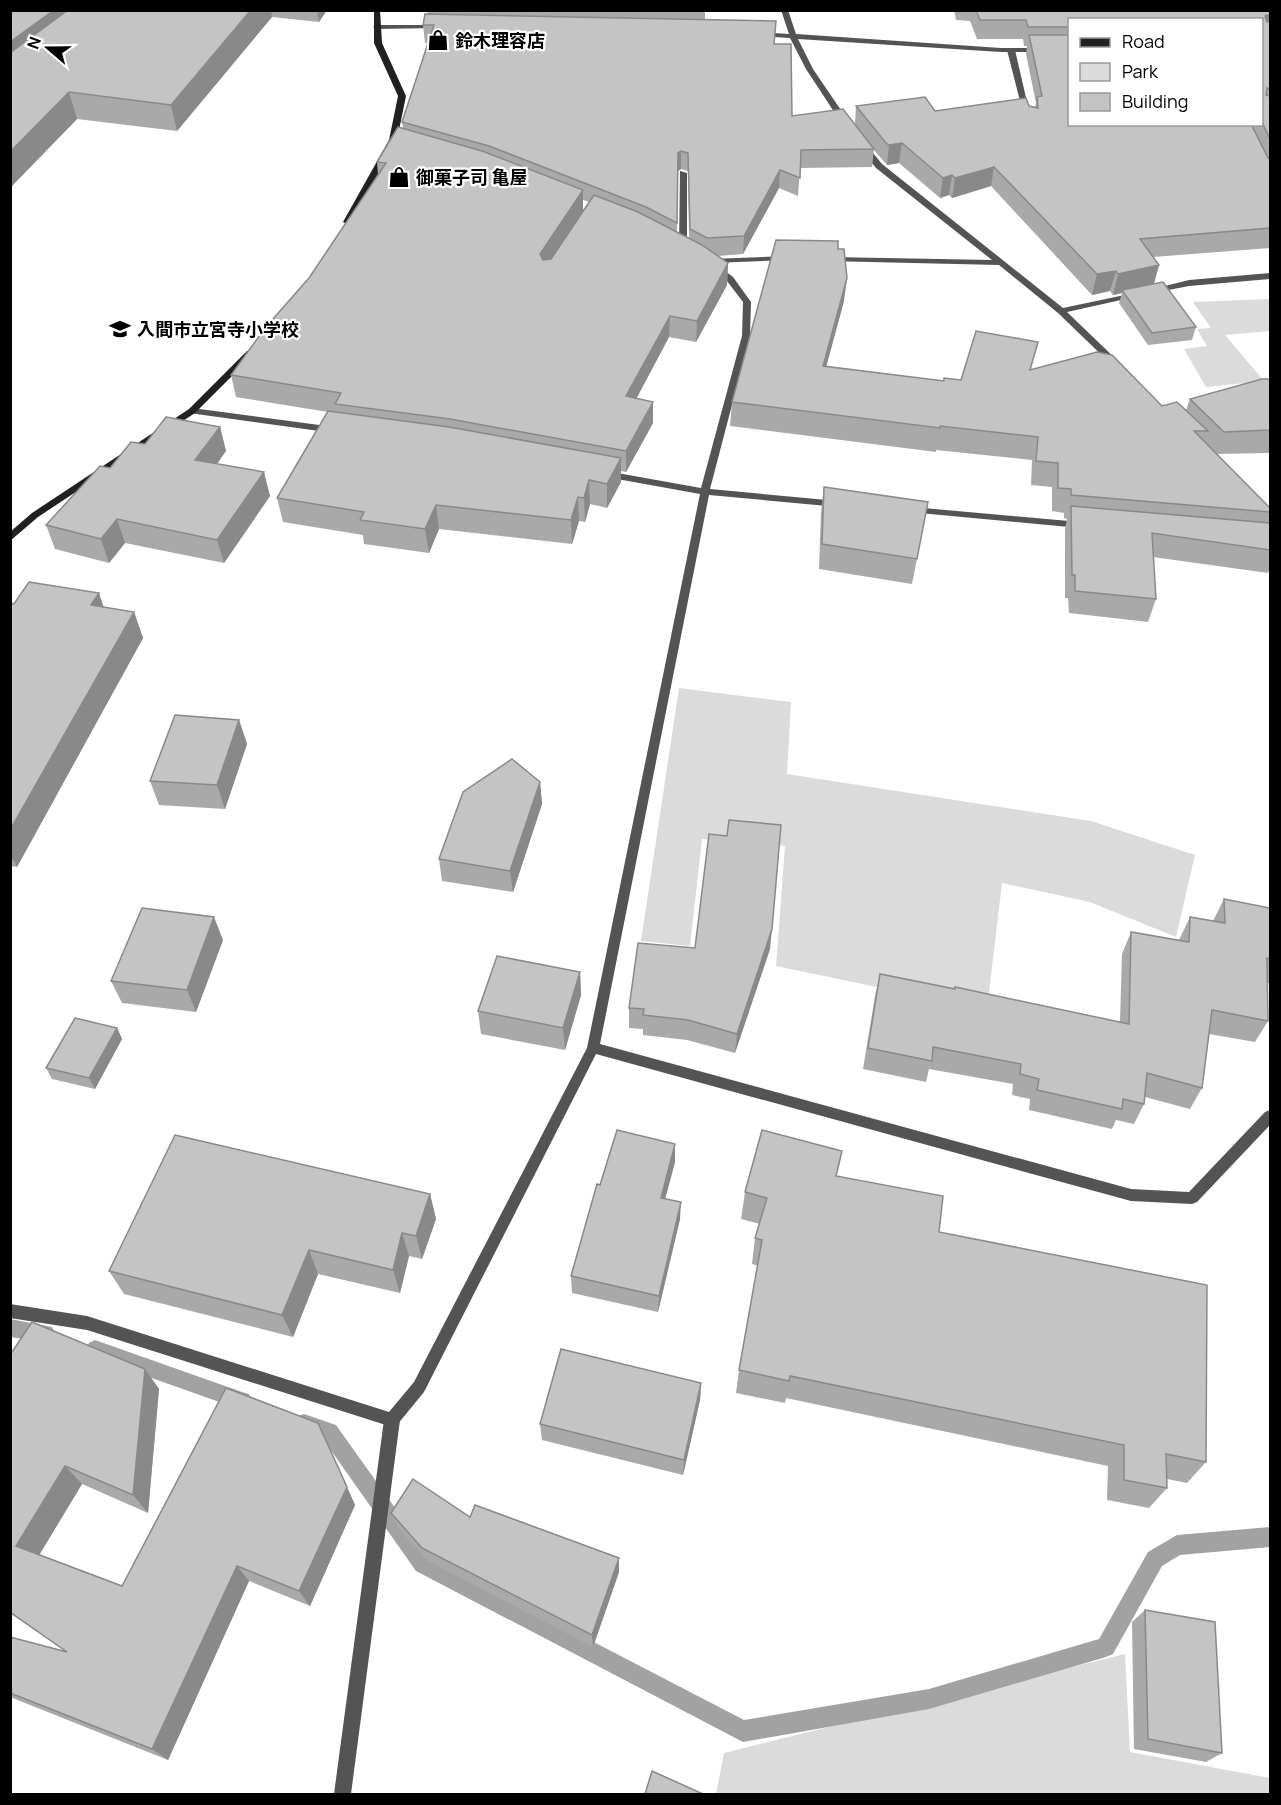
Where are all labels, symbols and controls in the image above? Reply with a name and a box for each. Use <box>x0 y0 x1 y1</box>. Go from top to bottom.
north arrow <box>18 18 78 78</box>
legend <box>1068 18 1263 126</box>
shop icon: 鈴木理容店 <box>426 28 450 52</box>
place label: 鈴木理容店 <box>455 28 545 52</box>
text: Road <box>1122 29 1165 53</box>
text: N <box>22 34 46 52</box>
text: Park <box>1122 59 1159 83</box>
text: Building <box>1122 89 1188 113</box>
shop icon: 御菓子司 亀屋 <box>387 165 411 189</box>
place label: 御菓子司 亀屋 <box>415 165 528 189</box>
school or university icon: 入間市立宮寺小学校 <box>108 317 132 341</box>
place label: 入間市立宮寺小学校 <box>137 317 299 341</box>

